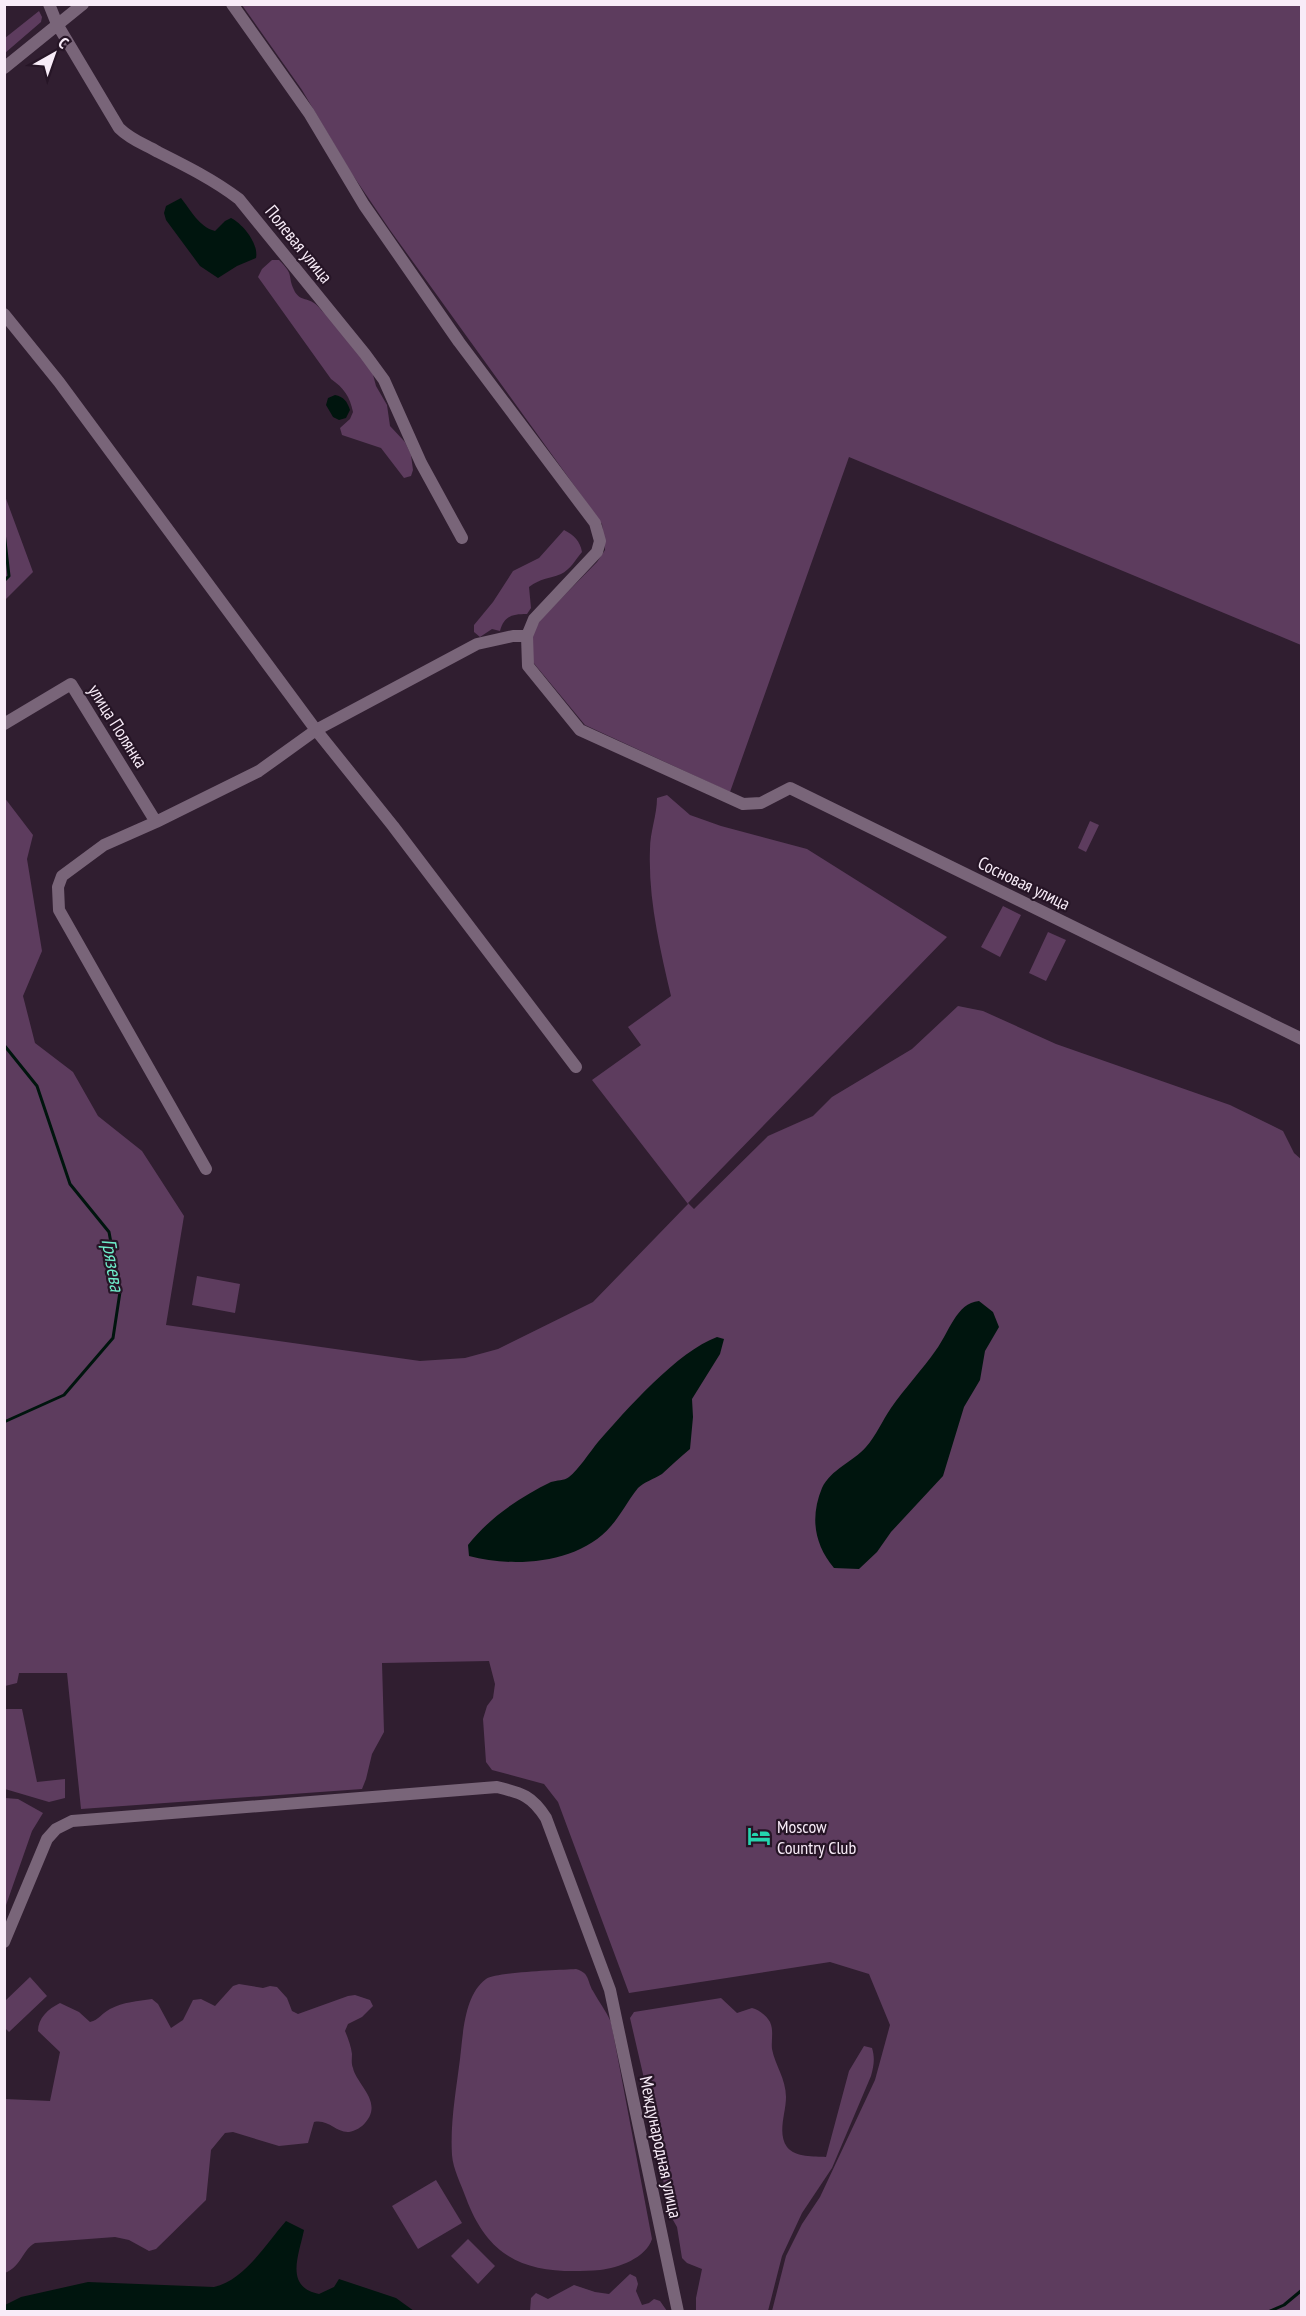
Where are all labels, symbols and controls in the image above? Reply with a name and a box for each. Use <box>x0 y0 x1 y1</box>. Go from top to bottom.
north arrow <box>24 24 84 84</box>
text: С <box>54 32 73 53</box>
street label: Полевая улица <box>260 200 338 288</box>
street label: улица Полянка <box>83 680 153 772</box>
street label: Сосновая улица <box>974 851 1074 915</box>
water label: Грязева <box>96 1237 131 1294</box>
place label: Moscow Country Club <box>777 1815 856 1859</box>
hotel icon: Moscow Country Club <box>746 1823 772 1849</box>
street label: Международная улица <box>635 2074 687 2220</box>

